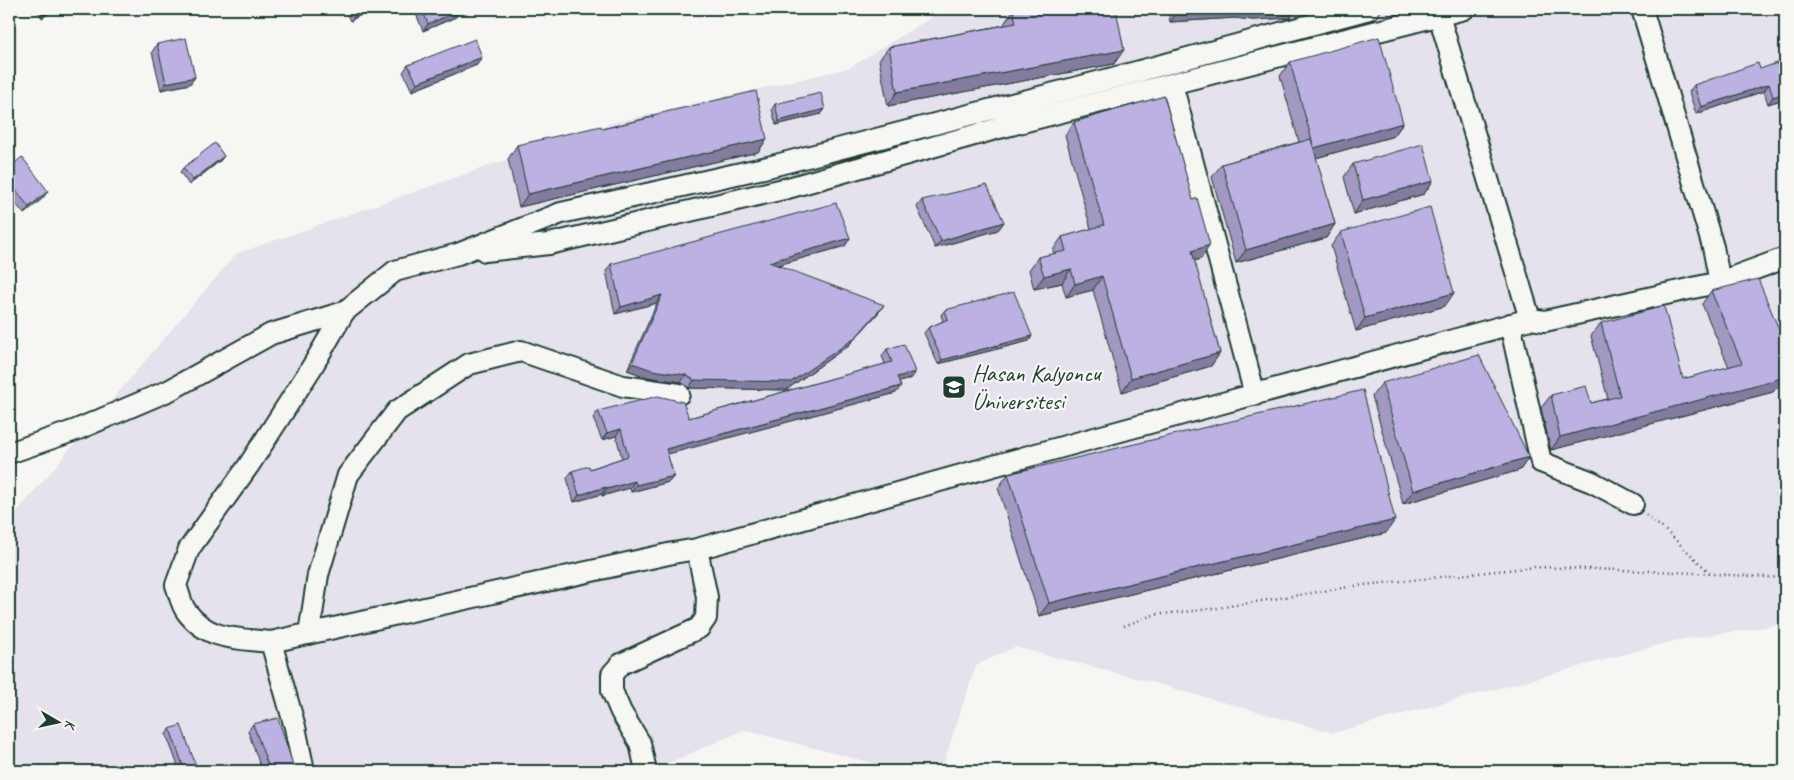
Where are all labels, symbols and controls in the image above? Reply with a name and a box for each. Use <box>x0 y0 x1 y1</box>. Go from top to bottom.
place label: Hasan Kalyoncu Üniversitesi <box>972 358 1103 416</box>
school or university icon: Hasan Kalyoncu Üniversitesi <box>941 374 967 400</box>
north arrow <box>32 698 82 748</box>
text: K <box>61 719 79 732</box>

